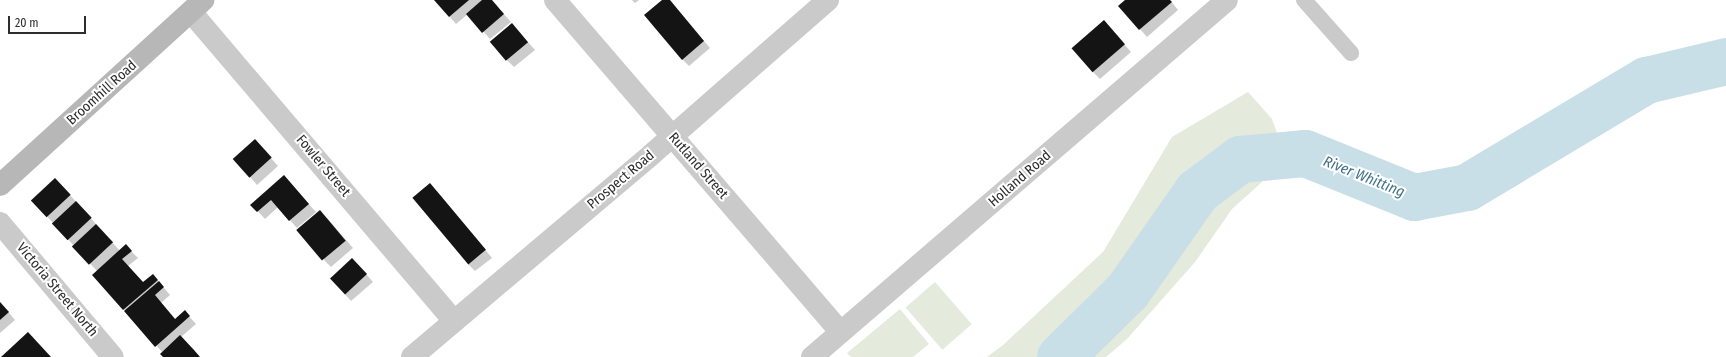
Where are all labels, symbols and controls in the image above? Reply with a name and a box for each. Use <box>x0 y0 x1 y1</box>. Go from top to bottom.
scale bar <box>10 8 88 34</box>
text: 20 m <box>15 16 39 30</box>
street label: Broomhill Road <box>64 57 140 129</box>
street label: Rutland Street <box>665 129 731 203</box>
street label: Fowler Street <box>292 132 354 200</box>
street label: Prospect Road <box>584 147 658 213</box>
street label: Holland Road <box>985 147 1055 211</box>
water label: River Whitting <box>1321 153 1407 201</box>
street label: Victoria Street North <box>13 240 101 340</box>

